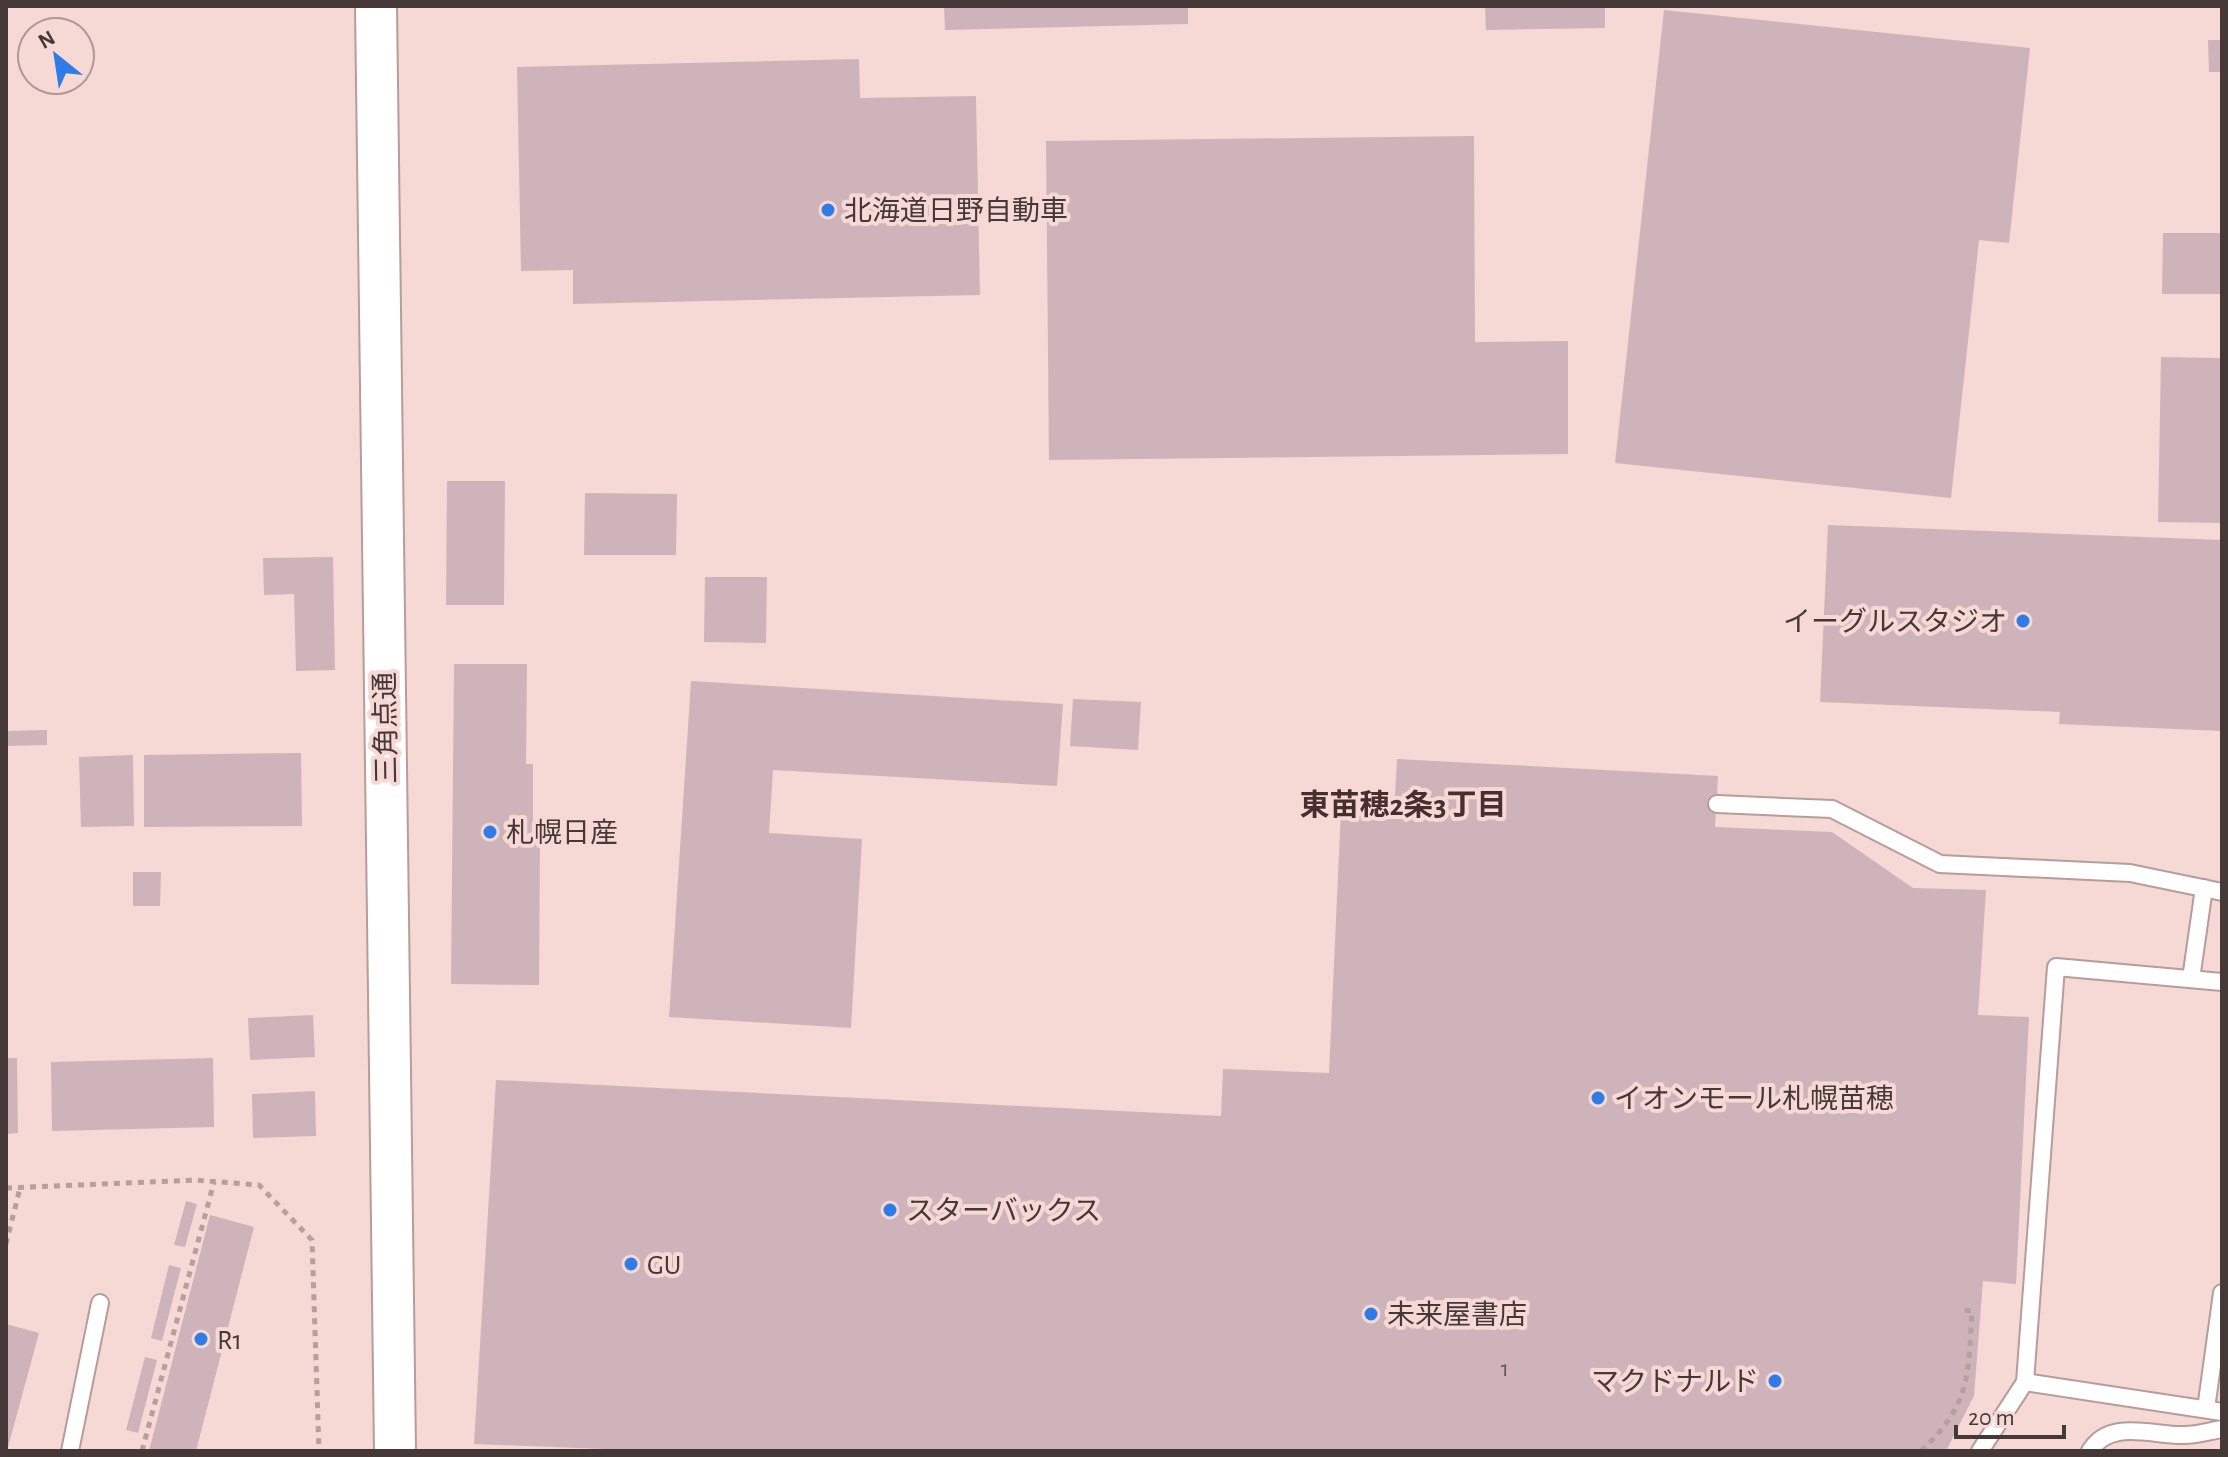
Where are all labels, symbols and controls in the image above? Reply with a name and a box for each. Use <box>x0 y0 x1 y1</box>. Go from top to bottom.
north arrow <box>16 16 96 96</box>
text: N <box>34 26 59 53</box>
place label: 北海道日野自動車 <box>844 196 1068 226</box>
marker: 北海道日野自動車 <box>819 201 837 219</box>
place label: イーグルスタジオ <box>1783 607 2007 637</box>
marker: イーグルスタジオ <box>2014 612 2032 630</box>
street label: 三角点通 <box>370 672 402 784</box>
district label: 東苗穂2条3丁目 <box>1299 789 1507 821</box>
place label: 札幌日産 <box>506 818 618 848</box>
marker: 札幌日産 <box>481 823 499 841</box>
place label: イオンモール札幌苗穂 <box>1614 1084 1894 1114</box>
marker: イオンモール札幌苗穂 <box>1589 1089 1607 1107</box>
place label: スターバックス <box>906 1197 1101 1226</box>
marker: スターバックス <box>881 1201 899 1219</box>
place label: GU <box>647 1252 681 1280</box>
marker: GU <box>622 1255 640 1273</box>
place label: 未来屋書店 <box>1387 1300 1527 1330</box>
marker: 未来屋書店 <box>1362 1305 1380 1323</box>
place label: R1 <box>217 1327 242 1355</box>
marker: R1 <box>192 1330 210 1348</box>
house number: 1 <box>1501 1357 1509 1381</box>
place label: マクドナルド <box>1591 1368 1759 1397</box>
marker: マクドナルド <box>1766 1372 1784 1390</box>
scale bar <box>1956 1389 2064 1439</box>
text: 20 m <box>1968 1406 2015 1430</box>

